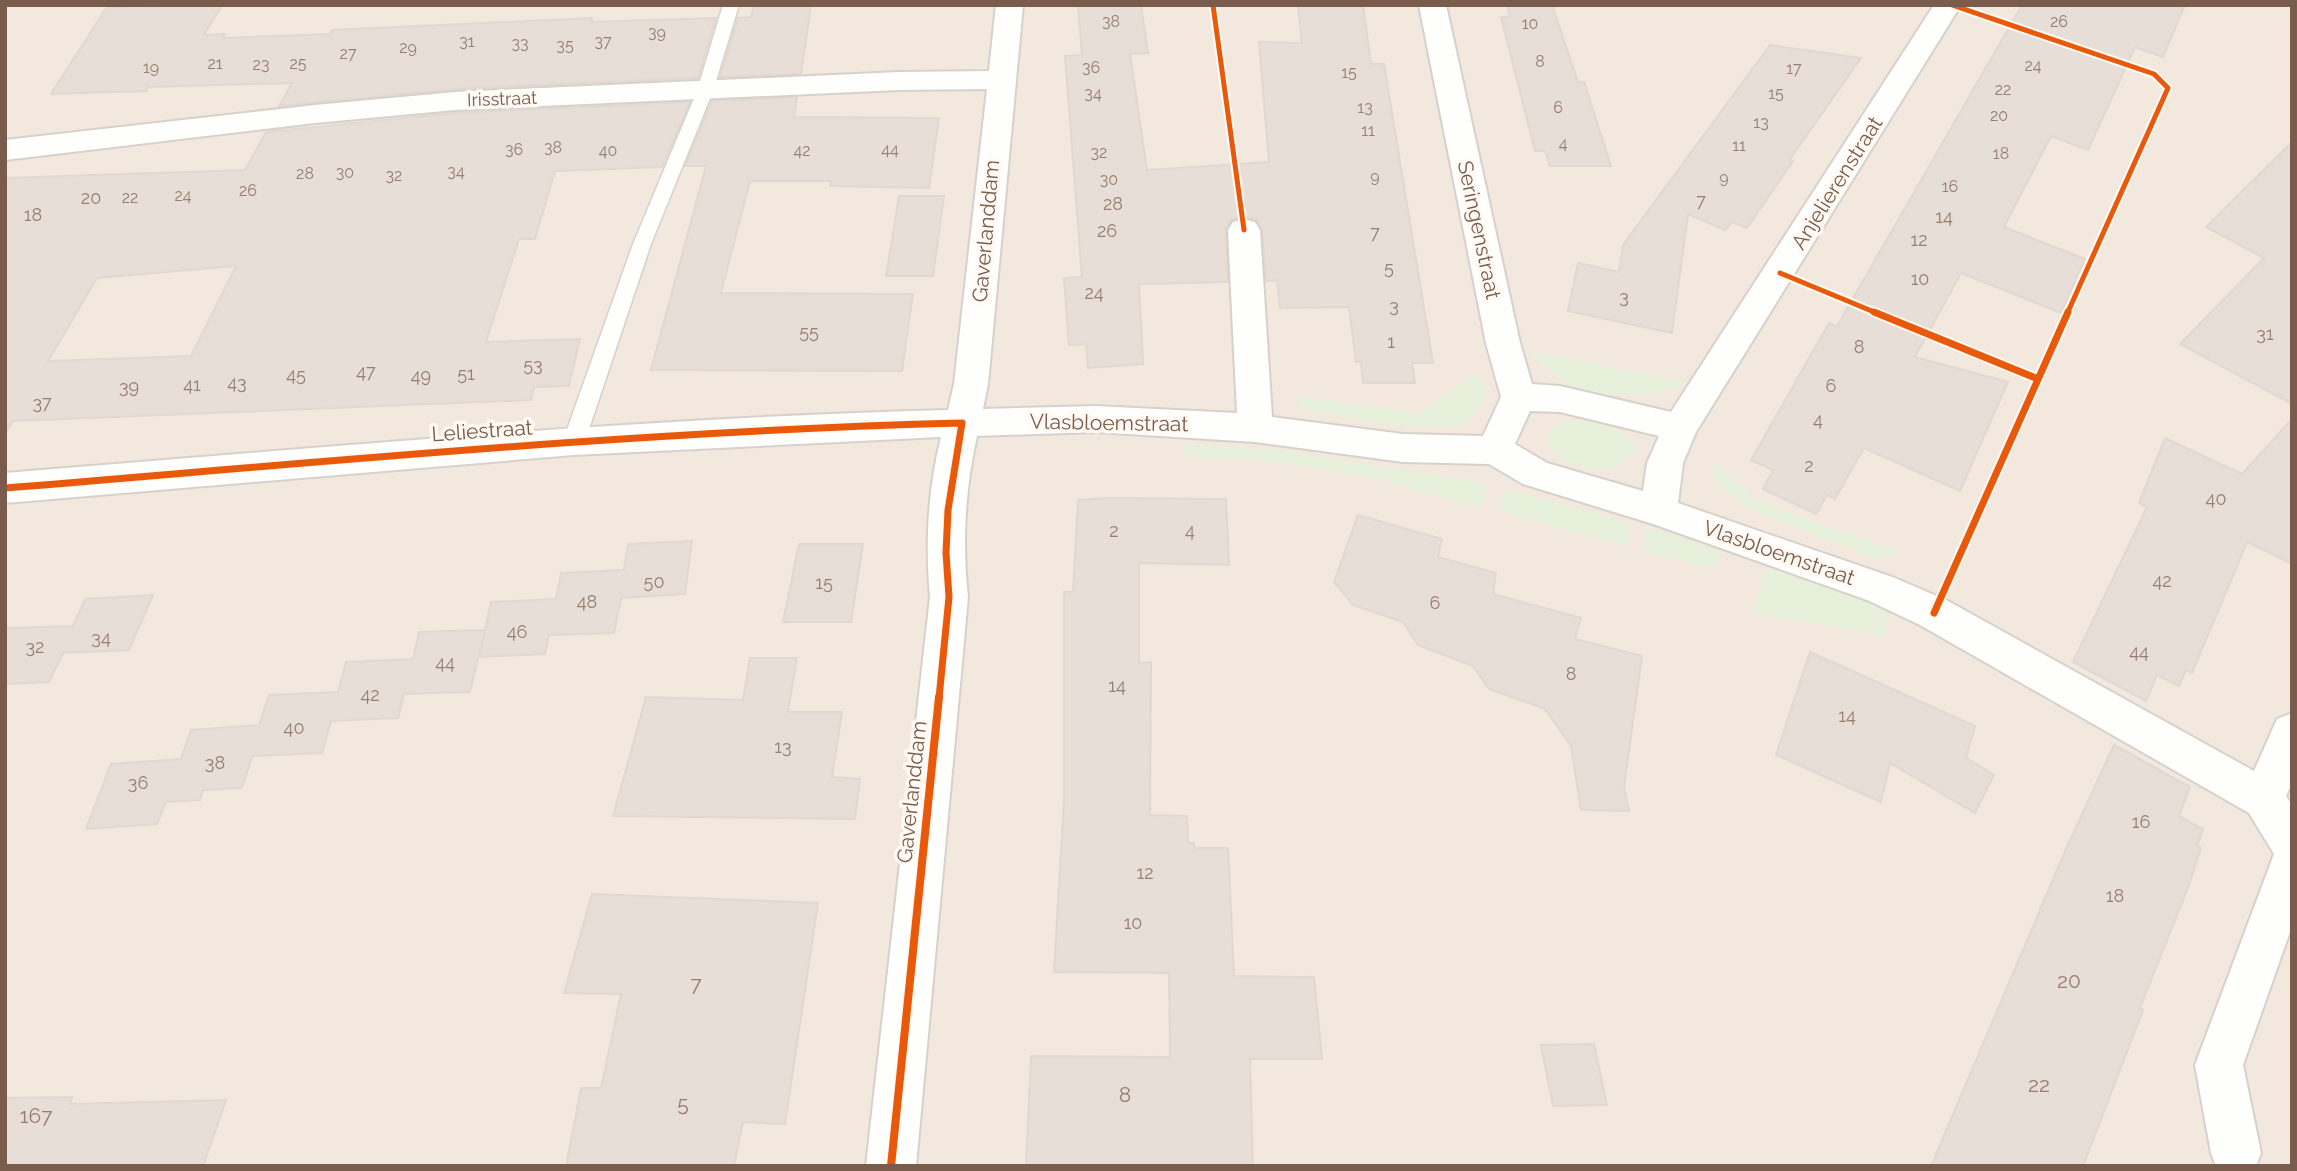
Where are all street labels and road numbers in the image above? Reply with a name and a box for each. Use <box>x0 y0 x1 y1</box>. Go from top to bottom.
street label: Irisstraat <box>467 87 537 110</box>
street label: Anjelierenstraat <box>1786 112 1887 254</box>
street label: Seringenstraat <box>1453 158 1506 302</box>
street label: Gaverlanddam <box>967 159 1004 303</box>
street label: Vlasbloemstraat <box>1029 409 1189 436</box>
street label: Leliestraat <box>431 414 533 447</box>
street label: Vlasbloemstraat <box>1700 515 1858 590</box>
street label: Gaverlanddam <box>892 720 931 864</box>

